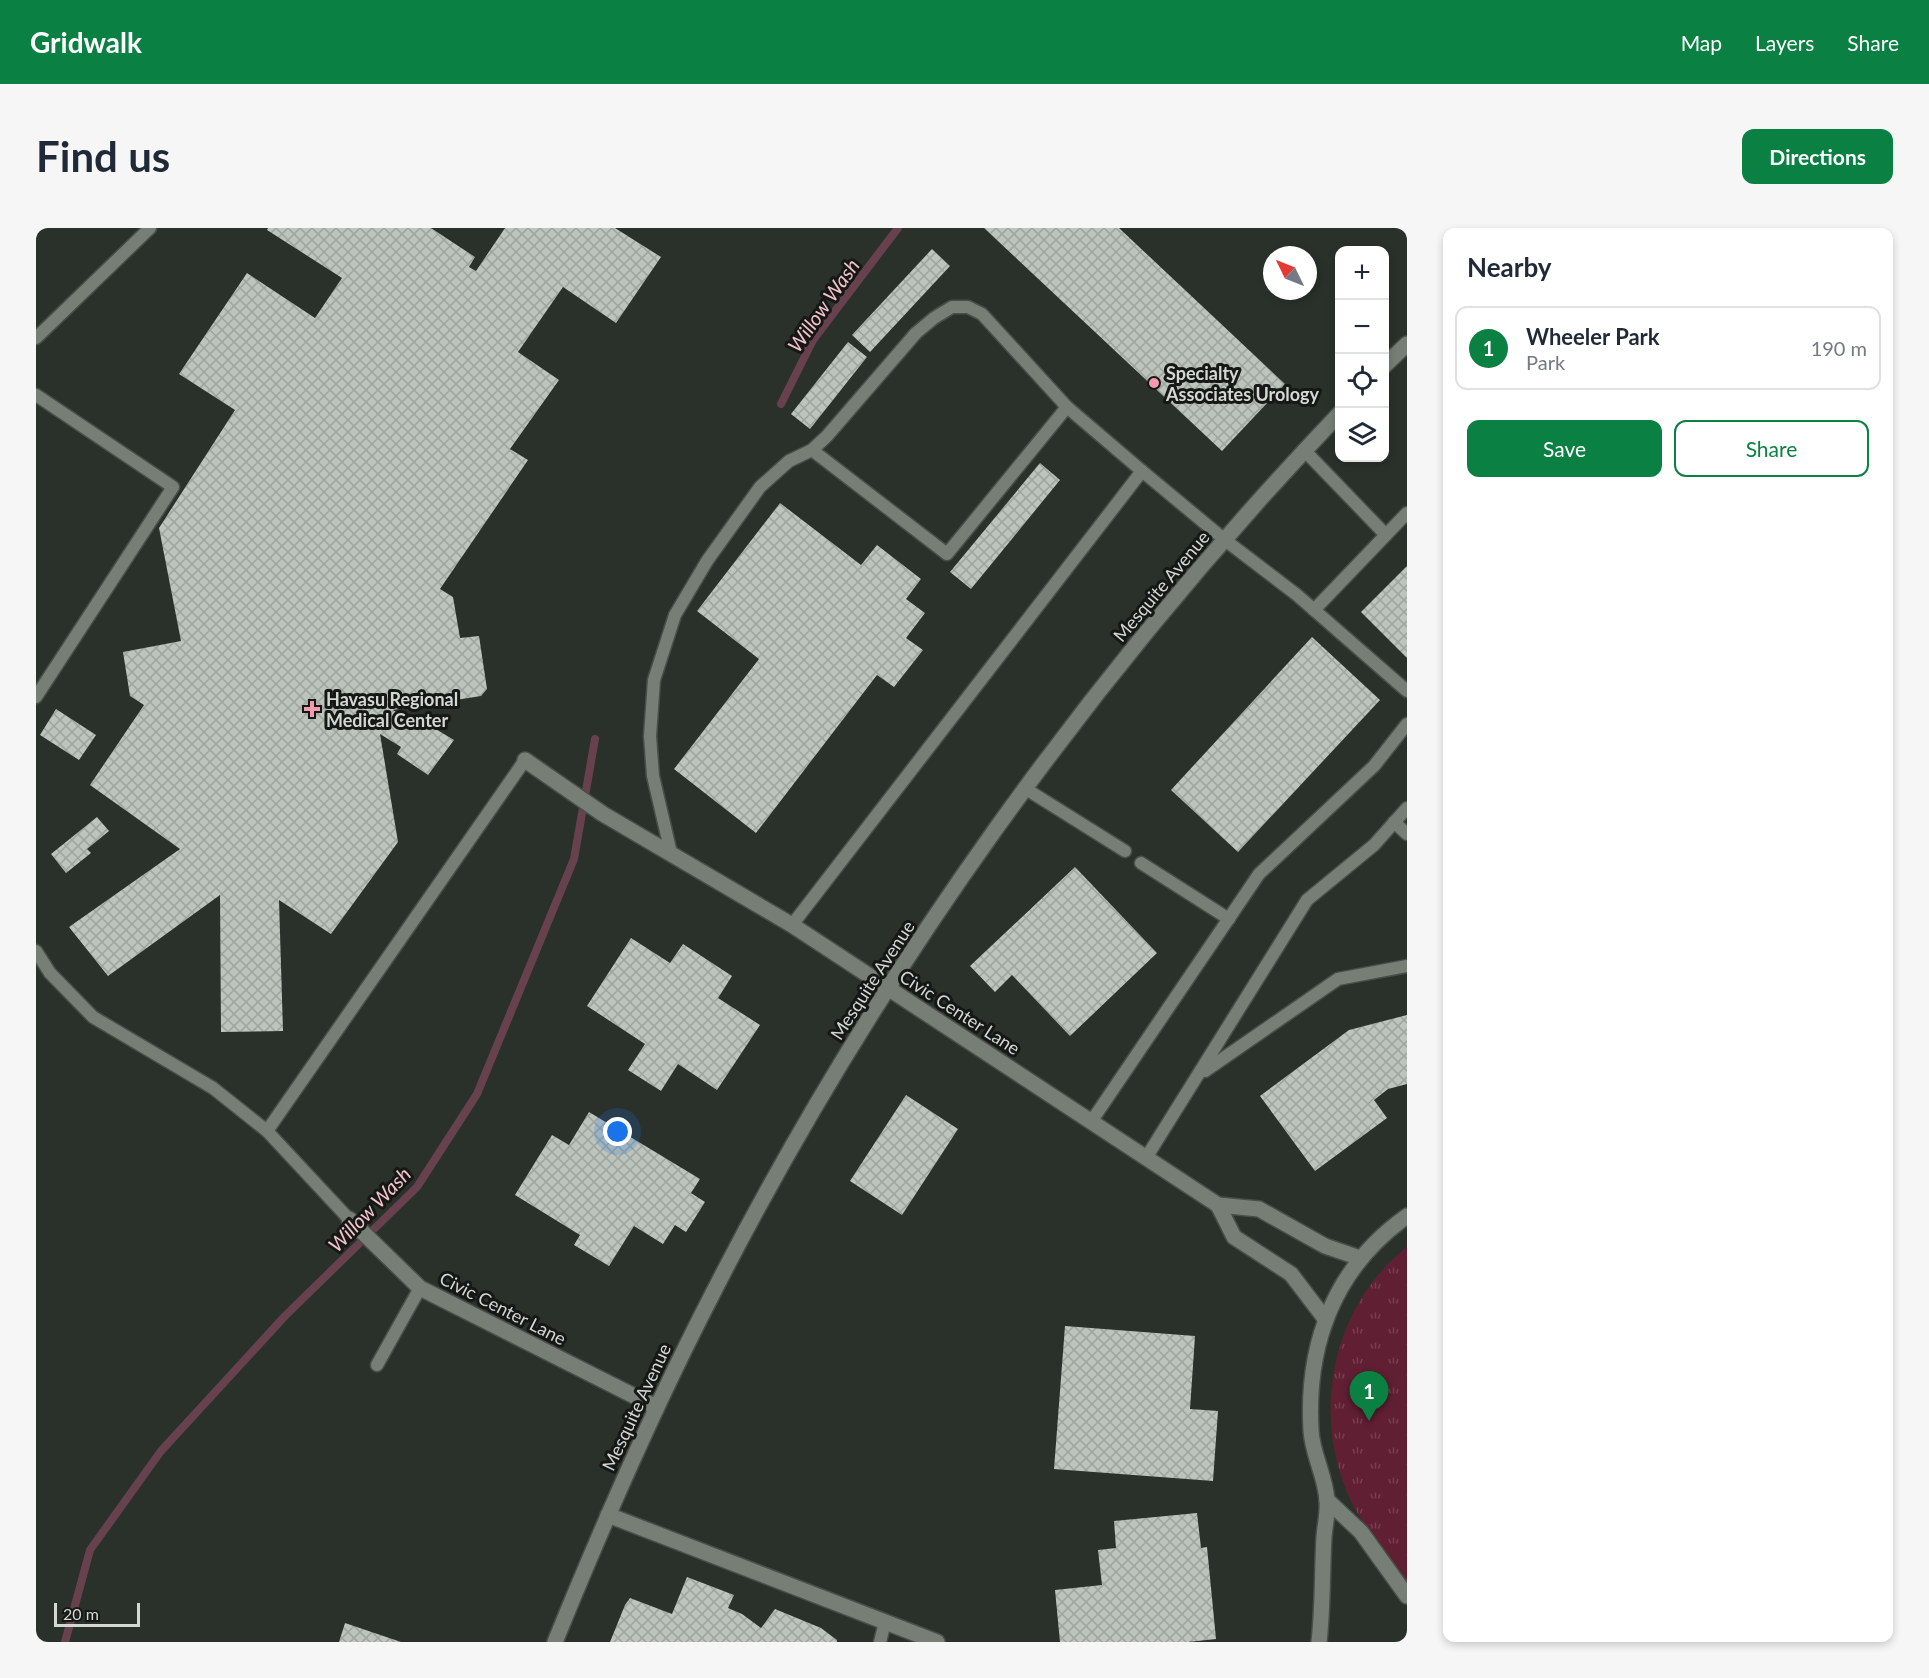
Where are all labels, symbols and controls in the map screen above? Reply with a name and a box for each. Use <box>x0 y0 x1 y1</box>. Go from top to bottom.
text: Gridwalk <box>30 25 142 59</box>
text: Map <box>1681 30 1722 55</box>
text: Layers <box>1755 30 1814 55</box>
text: Share <box>1847 30 1899 55</box>
button: Directions <box>1742 129 1893 184</box>
text: Find us <box>36 131 170 181</box>
north arrow <box>1263 246 1317 300</box>
map controls <box>1335 246 1389 462</box>
button: + <box>1335 246 1389 300</box>
text: Nearby <box>1467 251 1552 283</box>
water label: Willow Wash <box>782 254 864 356</box>
button: − <box>1335 300 1389 354</box>
text: Wheeler Park <box>1526 323 1660 350</box>
text: 1 <box>1483 336 1494 360</box>
text: 190 m <box>1811 336 1867 360</box>
text: Park <box>1526 350 1565 374</box>
button: locate <box>1335 354 1389 408</box>
place label: Specialty Associates Urology <box>1165 362 1320 405</box>
marker: Specialty Associates Urology <box>1147 376 1161 390</box>
button: layers <box>1335 408 1389 462</box>
button: Save <box>1467 420 1662 477</box>
button: Share <box>1674 420 1869 477</box>
street label: Mesquite Avenue <box>1108 526 1214 646</box>
place label: Havasu Regional Medical Center <box>326 688 458 731</box>
marker: Havasu Regional Medical Center <box>303 700 321 718</box>
street label: Mesquite Avenue <box>825 916 919 1044</box>
street label: Civic Center Lane <box>896 965 1024 1059</box>
your location <box>603 1117 632 1146</box>
water label: Willow Wash <box>323 1162 415 1256</box>
street label: Civic Center Lane <box>436 1267 570 1349</box>
street label: Mesquite Avenue <box>597 1340 675 1474</box>
pin: 1 <box>1350 1372 1388 1421</box>
scale bar <box>54 1600 140 1628</box>
text: 20 m <box>63 1604 99 1623</box>

